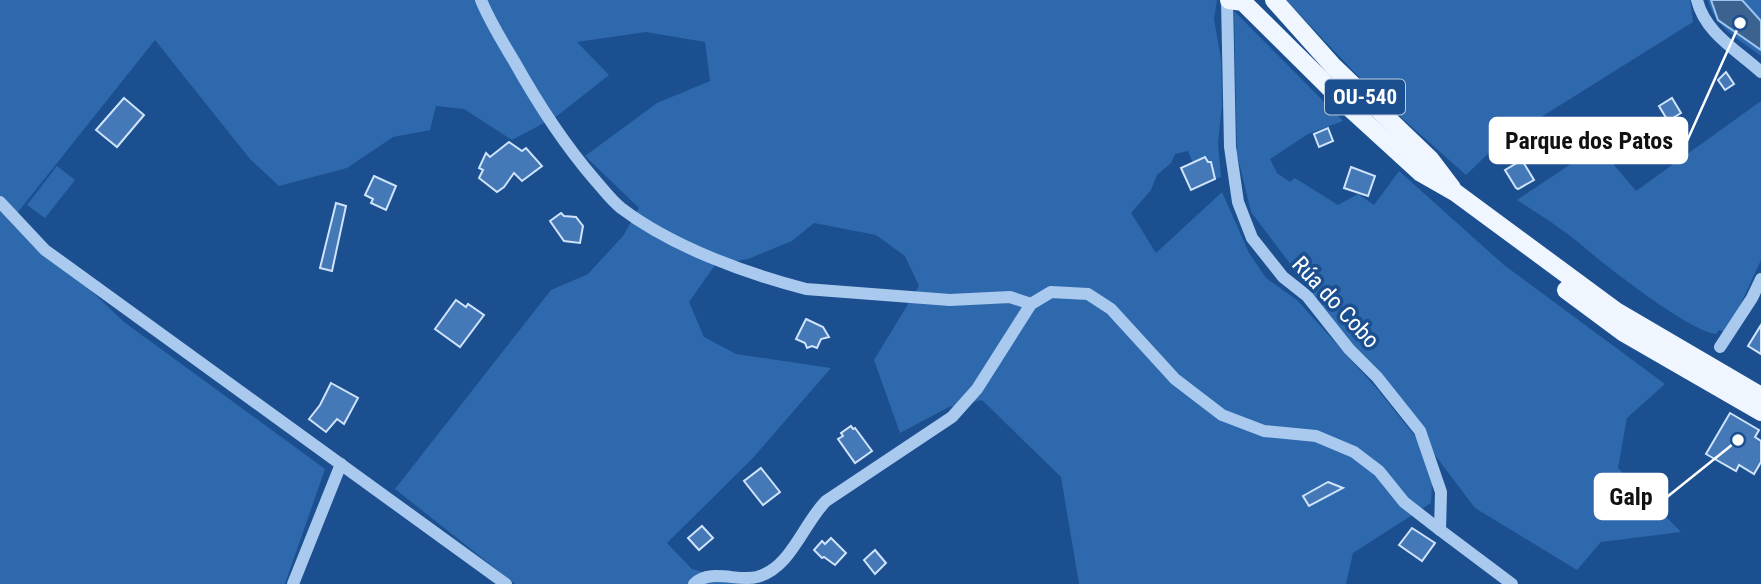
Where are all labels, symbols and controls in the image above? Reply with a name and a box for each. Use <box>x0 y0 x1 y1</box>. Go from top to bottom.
road number: OU-540 <box>1325 80 1405 114</box>
callout: Parque dos Patos <box>1490 118 1687 163</box>
text: Parque dos Patos <box>1505 127 1673 155</box>
street label: Rúa do Cobo <box>1286 251 1385 354</box>
callout: Galp <box>1595 474 1667 519</box>
text: Galp <box>1609 483 1653 511</box>

